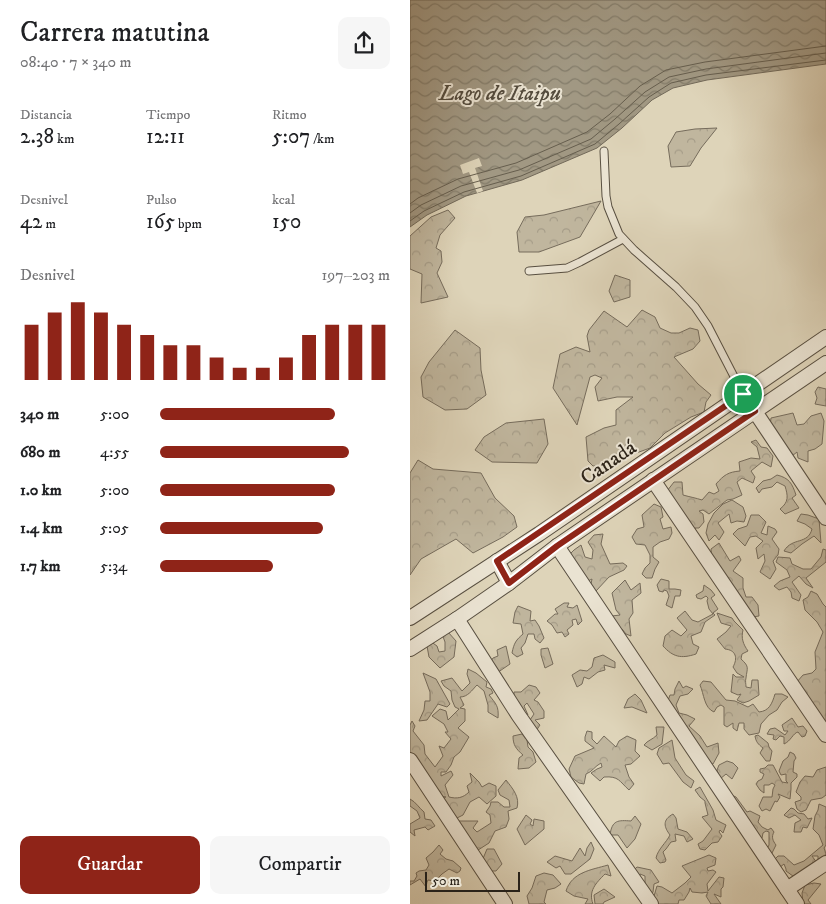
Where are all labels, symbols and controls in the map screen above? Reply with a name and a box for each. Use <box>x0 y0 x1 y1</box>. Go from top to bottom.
text: Carrera matutina <box>20 15 209 50</box>
button: share <box>338 17 390 69</box>
text: 08:40 · 7 × 340 m <box>20 52 131 72</box>
water label: Lago de Itaipu <box>437 80 561 107</box>
text: Distancia <box>20 106 72 124</box>
text: Tiempo <box>146 106 190 124</box>
text: Ritmo <box>272 106 307 124</box>
text: 2.38 <box>20 124 54 150</box>
text: 12:11 <box>146 124 185 150</box>
text: 5:07 <box>272 124 310 150</box>
text: km <box>54 130 74 148</box>
text: /km <box>310 130 335 148</box>
text: Desnivel <box>20 191 68 209</box>
text: Pulso <box>146 191 177 209</box>
text: kcal <box>272 191 295 209</box>
text: 42 <box>20 209 42 235</box>
text: 165 <box>146 209 175 235</box>
text: 150 <box>272 209 301 235</box>
text: m <box>42 215 56 233</box>
text: bpm <box>175 215 202 233</box>
text: Desnivel <box>20 265 75 285</box>
text: 197–203 m <box>321 265 390 285</box>
pin <box>722 373 764 415</box>
icon: arrive <box>729 380 757 408</box>
text: 340 m <box>20 404 59 424</box>
text: 5:00 <box>100 404 129 424</box>
street label: Canadá <box>576 435 642 491</box>
text: 680 m <box>20 442 60 462</box>
text: 4:55 <box>100 442 129 462</box>
text: 1.0 km <box>20 480 62 500</box>
text: 5:00 <box>100 480 129 500</box>
text: 1.4 km <box>20 518 62 538</box>
text: 5:05 <box>100 518 129 538</box>
text: 1.7 km <box>20 556 61 576</box>
text: 5:34 <box>100 556 127 576</box>
button: Guardar <box>20 836 200 894</box>
button: Compartir <box>210 836 390 894</box>
scale bar <box>425 869 520 892</box>
text: 50 m <box>432 872 460 890</box>

